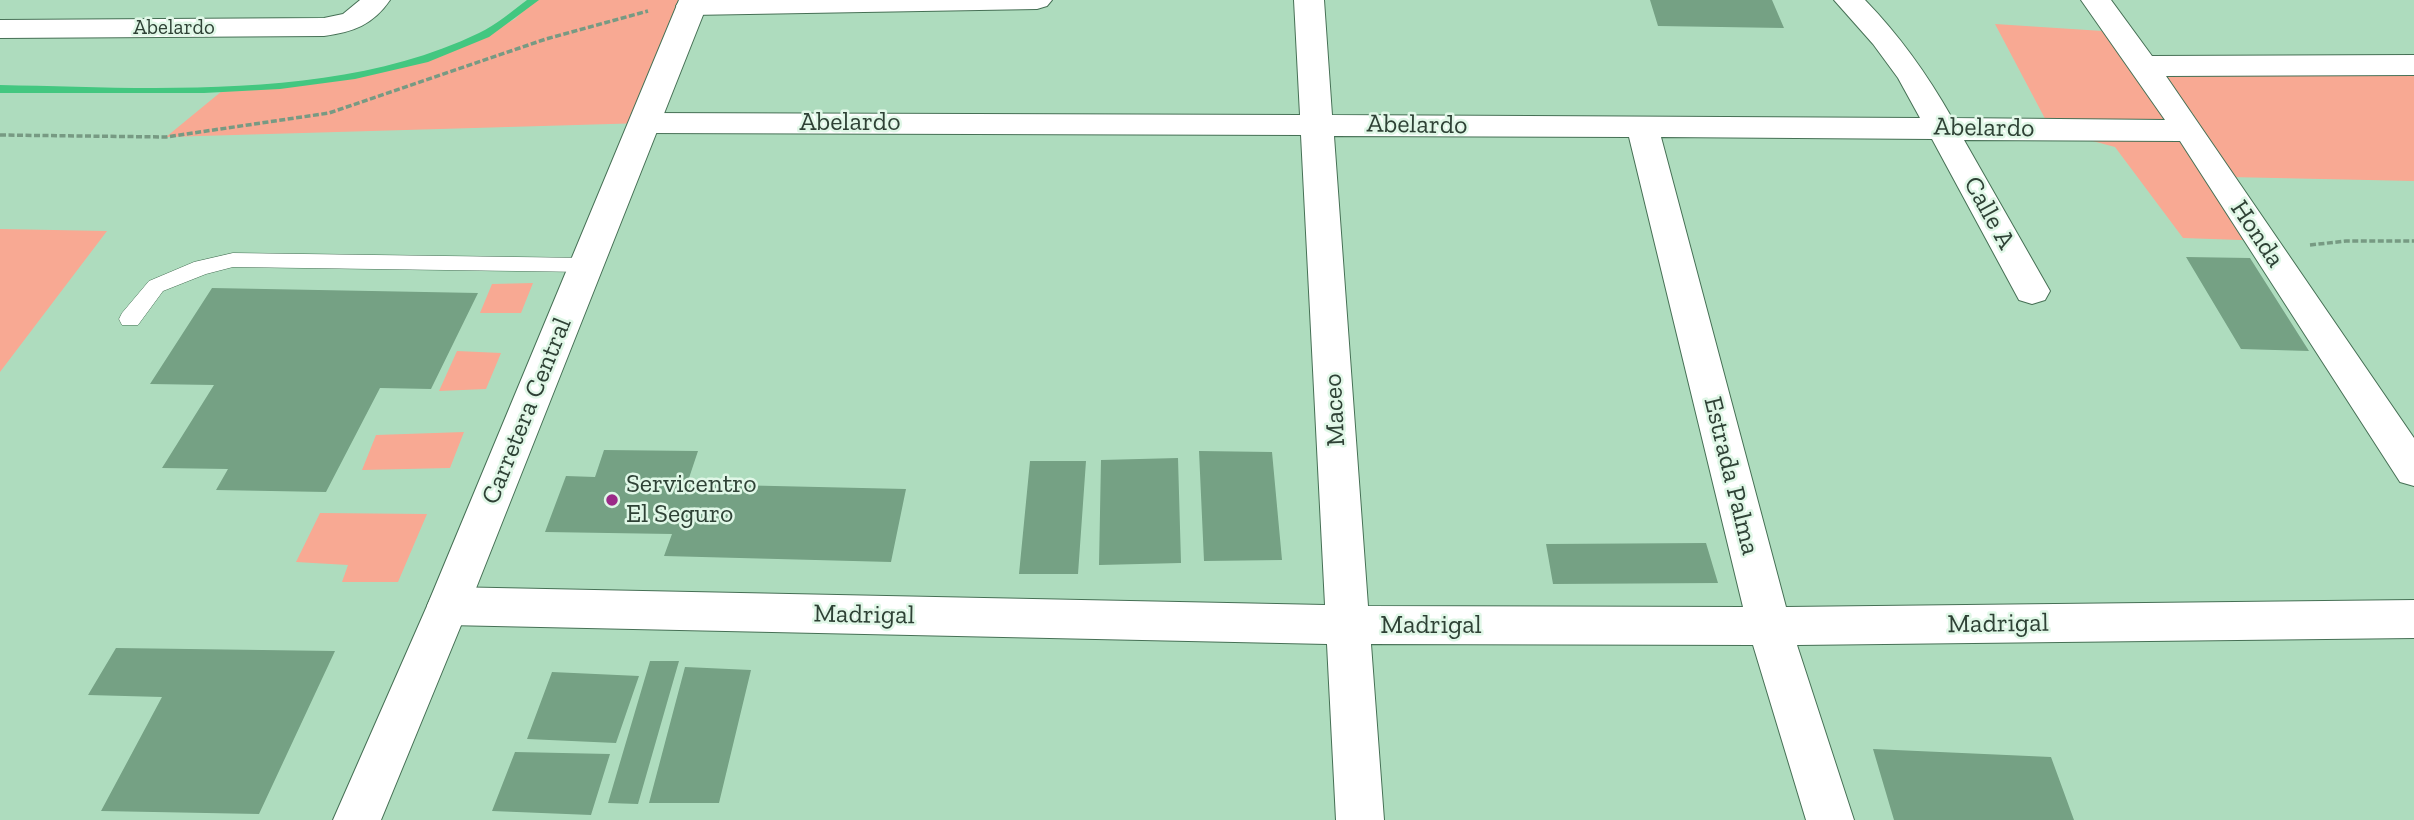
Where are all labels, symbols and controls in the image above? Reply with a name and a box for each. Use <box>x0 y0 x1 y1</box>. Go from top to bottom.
street label: Abelardo <box>133 15 215 41</box>
street label: Abelardo <box>800 107 900 139</box>
street label: Abelardo <box>1366 109 1468 141</box>
street label: Abelardo <box>1933 112 2035 144</box>
street label: Calle A <box>1956 171 2022 255</box>
street label: Honda <box>2223 195 2291 273</box>
street label: Carretera Central <box>475 313 579 509</box>
street label: Maceo <box>1318 373 1352 447</box>
street label: Estrada Palma <box>1696 394 1766 558</box>
place label: Servicentro El Seguro <box>626 469 757 530</box>
marker: Servicentro El Seguro <box>604 492 620 508</box>
street label: Madrigal <box>813 599 915 631</box>
street label: Madrigal <box>1947 608 2049 640</box>
street label: Madrigal <box>1380 610 1482 642</box>

